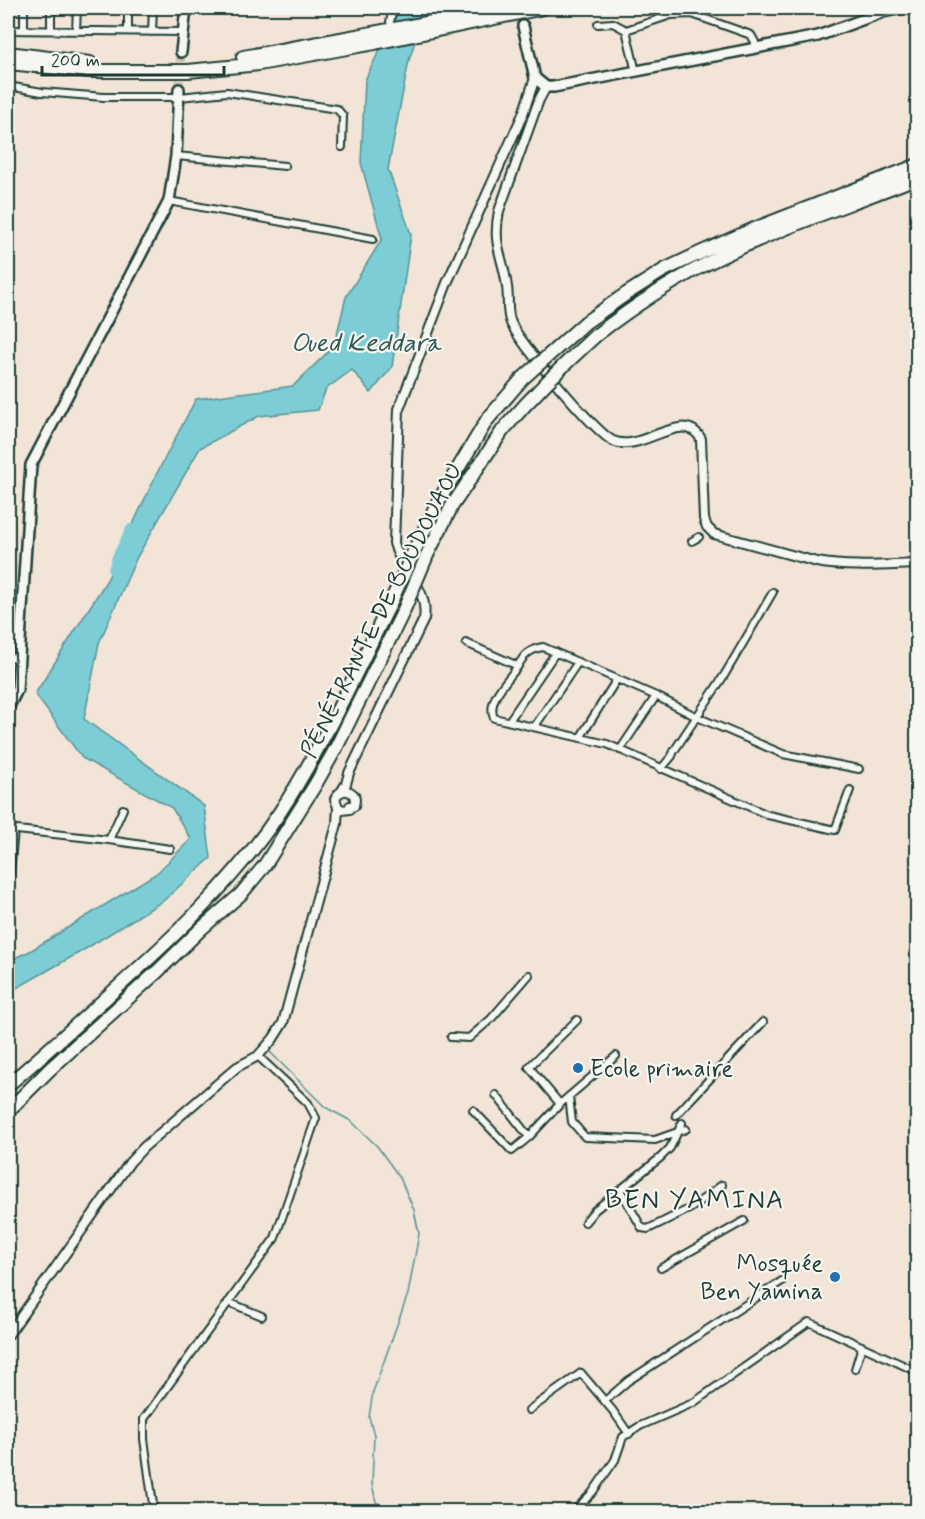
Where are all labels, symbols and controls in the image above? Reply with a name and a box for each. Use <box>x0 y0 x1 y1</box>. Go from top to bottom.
scale bar <box>42 39 224 77</box>
text: 200 m <box>51 49 100 73</box>
water label: Oued Keddara <box>291 327 442 361</box>
street label: PÉNÉTRANTE DE BOUDOUAOU <box>292 457 470 764</box>
place label: Ecole primaire <box>590 1054 733 1085</box>
marker: Ecole primaire <box>571 1061 585 1075</box>
district label: BEN YAMINA <box>605 1183 785 1218</box>
place label: Mosquée Ben Yamina <box>700 1249 823 1308</box>
marker: Mosquée Ben Yamina <box>828 1270 842 1284</box>

